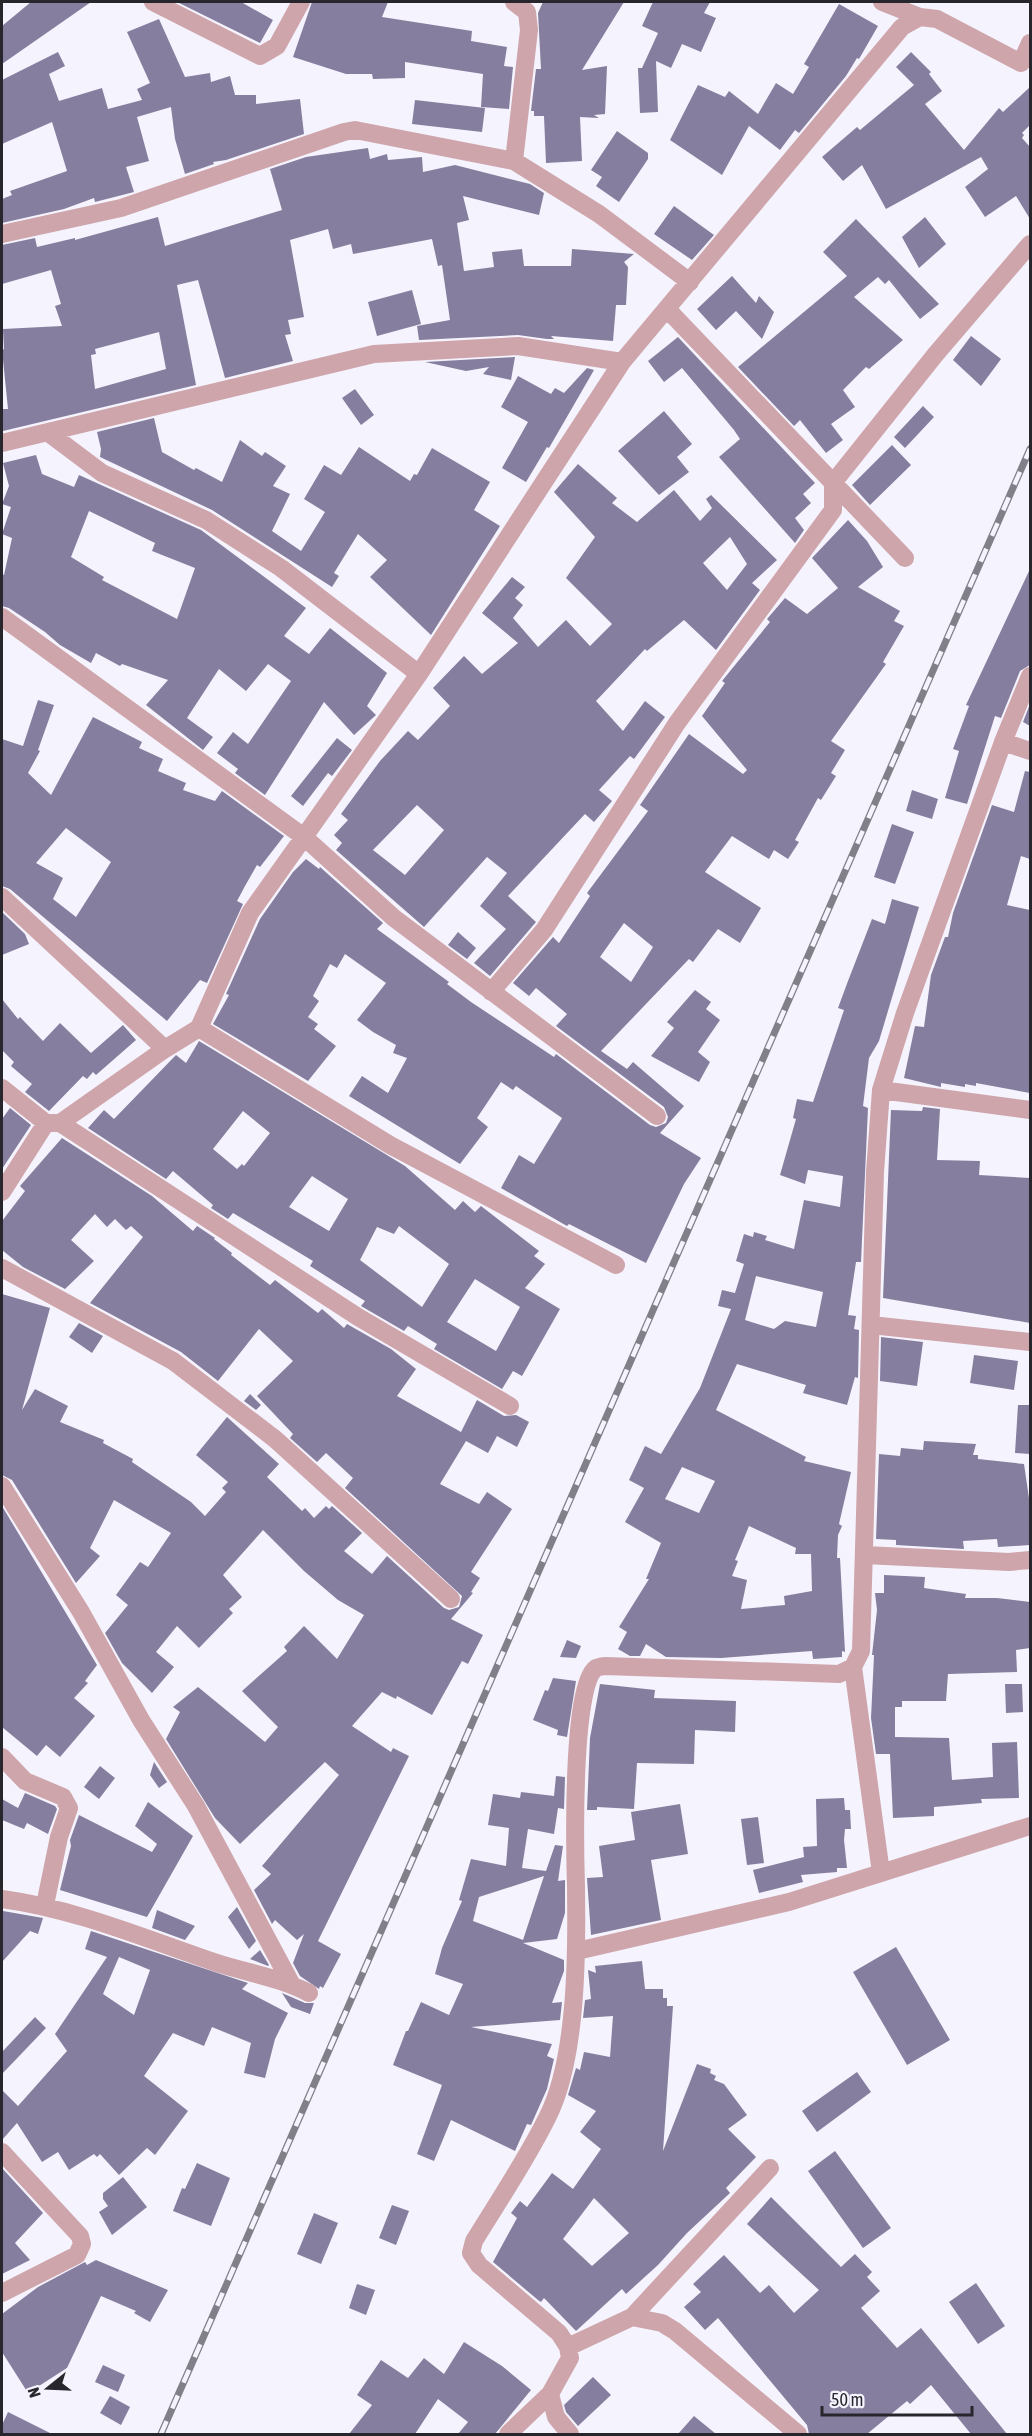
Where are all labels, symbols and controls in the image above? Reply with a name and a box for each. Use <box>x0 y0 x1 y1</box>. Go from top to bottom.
north arrow <box>18 2358 78 2418</box>
scale bar <box>822 2379 972 2417</box>
text: N <box>24 2385 44 2400</box>
text: 50 m <box>831 2389 863 2410</box>

